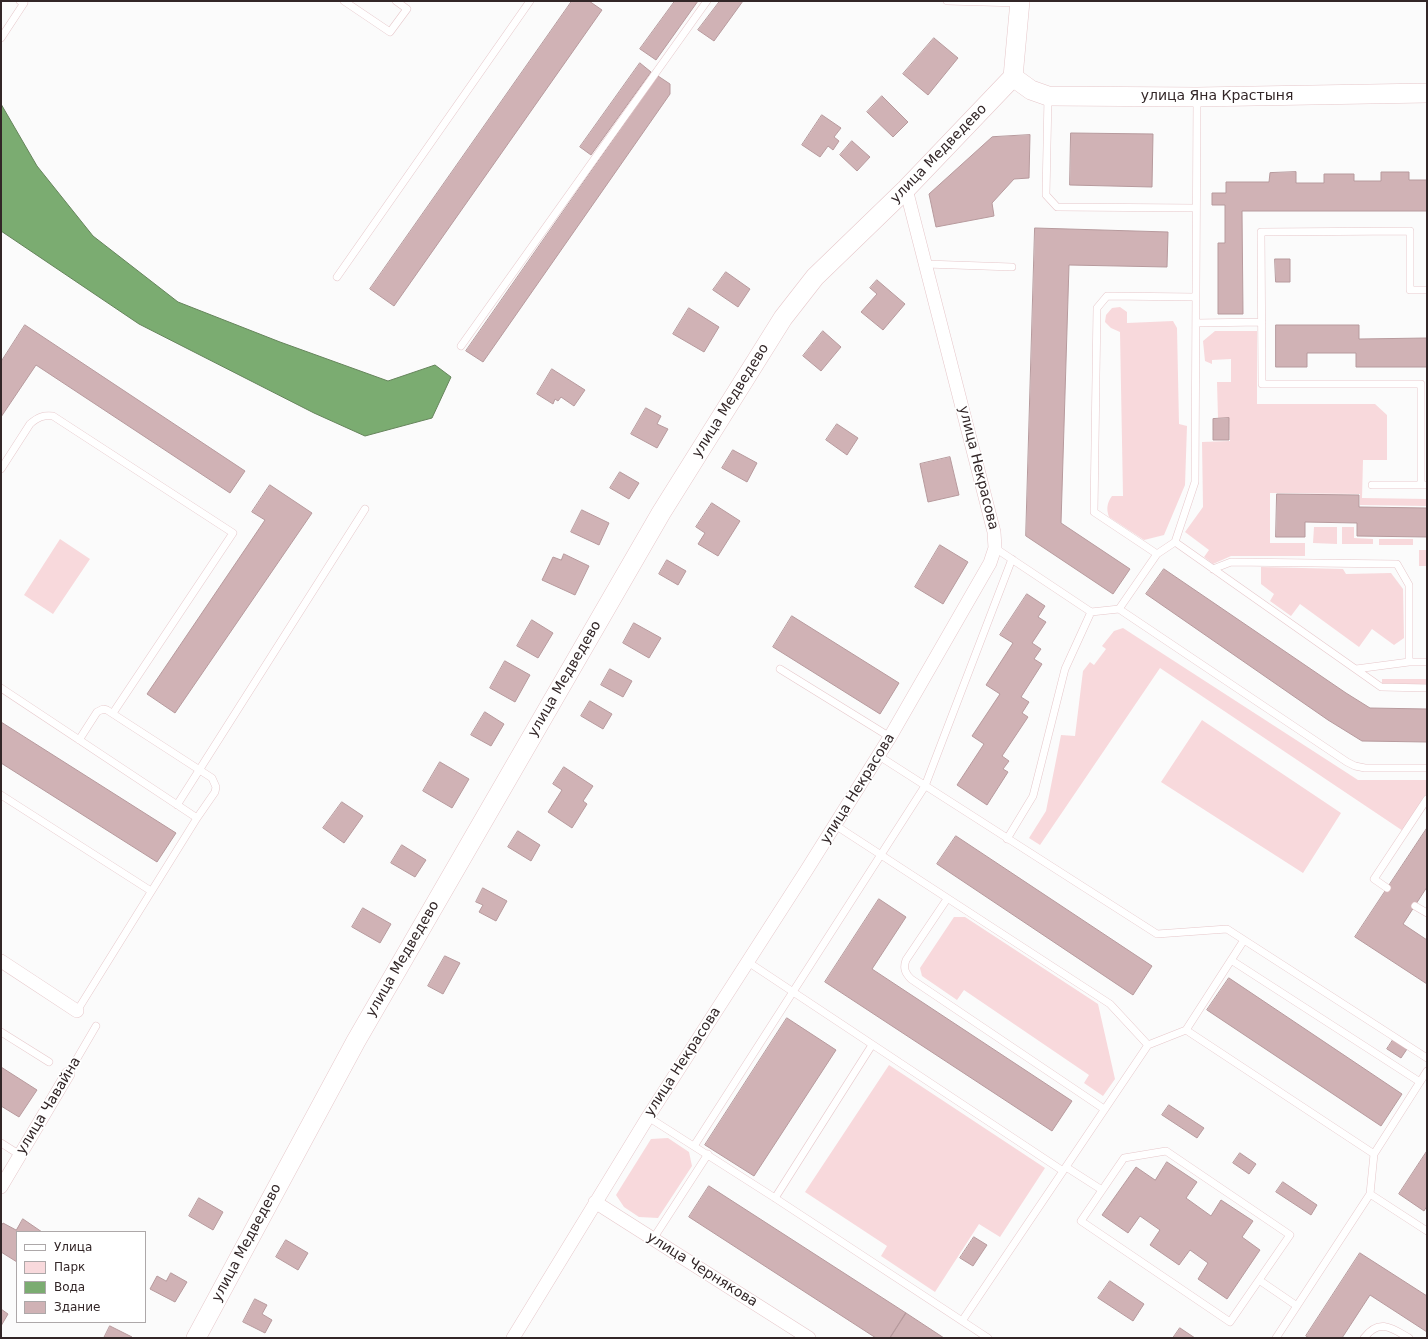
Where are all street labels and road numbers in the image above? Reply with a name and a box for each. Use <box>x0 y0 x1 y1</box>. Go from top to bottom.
street label: улица Яна Крастыня <box>1141 88 1293 104</box>
street label: улица Медведево <box>887 101 991 207</box>
street label: улица Медведево <box>689 341 773 461</box>
street label: улица Некрасова <box>954 404 1002 532</box>
street label: улица Медведево <box>525 618 605 740</box>
street label: улица Некрасова <box>817 731 899 847</box>
street label: улица Медведево <box>363 898 443 1020</box>
street label: улица Некрасова <box>641 1004 725 1120</box>
street label: улица Чавайна <box>13 1054 85 1158</box>
street label: улица Медведево <box>209 1181 285 1305</box>
street label: улица Чернякова <box>644 1229 760 1311</box>

